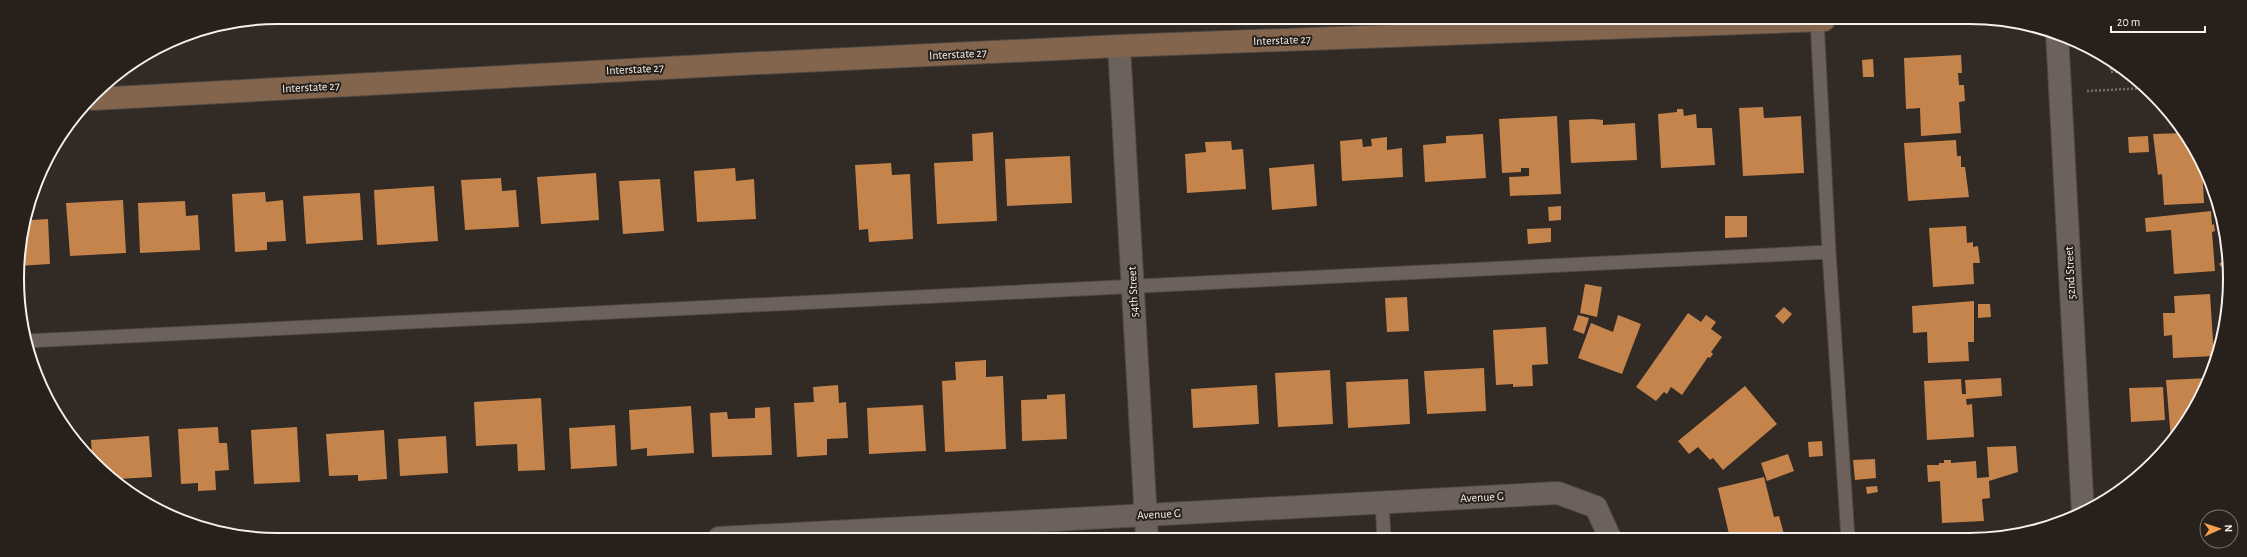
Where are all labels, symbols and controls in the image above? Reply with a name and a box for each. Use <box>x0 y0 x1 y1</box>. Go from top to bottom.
scale bar <box>2111 8 2205 34</box>
text: 20 m <box>2117 16 2140 28</box>
street label: Interstate 27 <box>1253 33 1311 47</box>
street label: Interstate 27 <box>929 46 987 62</box>
street label: Interstate 27 <box>606 61 664 77</box>
street label: Interstate 27 <box>282 79 340 95</box>
street label: 52nd Street <box>2063 246 2077 300</box>
street label: 54th Street <box>1126 266 1140 318</box>
street label: Avenue G <box>1460 490 1504 504</box>
street label: Avenue G <box>1137 507 1181 521</box>
north arrow <box>2199 509 2239 549</box>
text: N <box>2223 524 2234 533</box>

